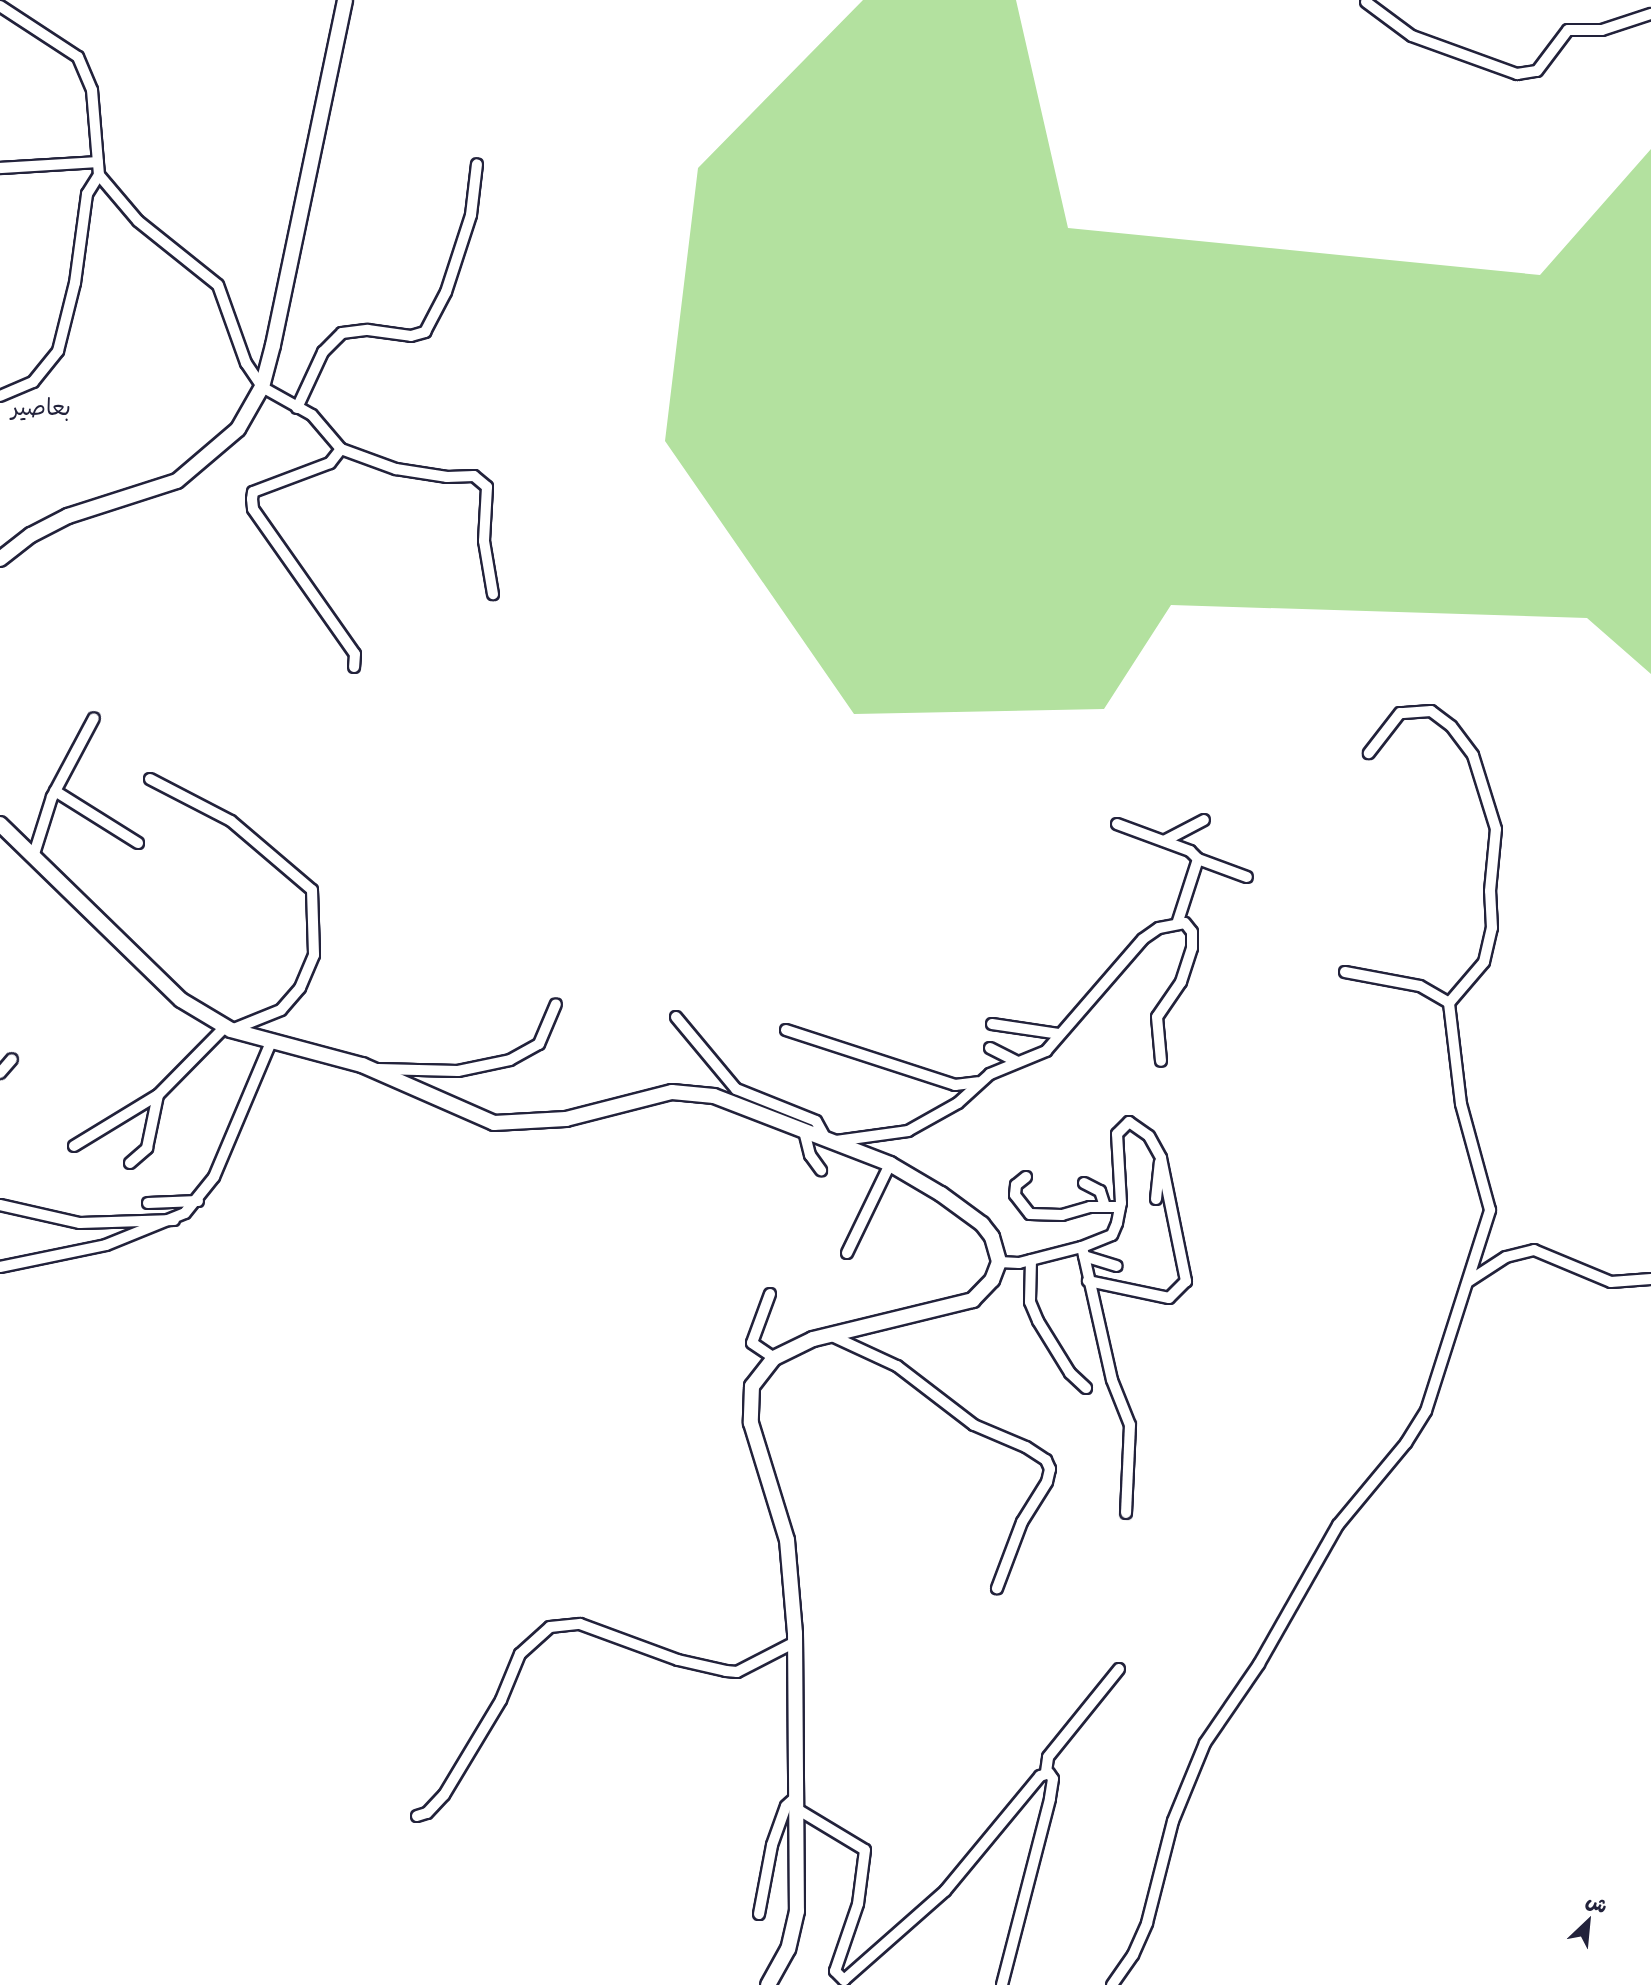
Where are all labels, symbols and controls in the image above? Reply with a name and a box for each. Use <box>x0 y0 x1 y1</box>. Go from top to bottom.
district label: بعاصير <box>11 393 71 421</box>
north arrow <box>1553 1887 1623 1957</box>
text: ش <box>1582 1887 1612 1919</box>

